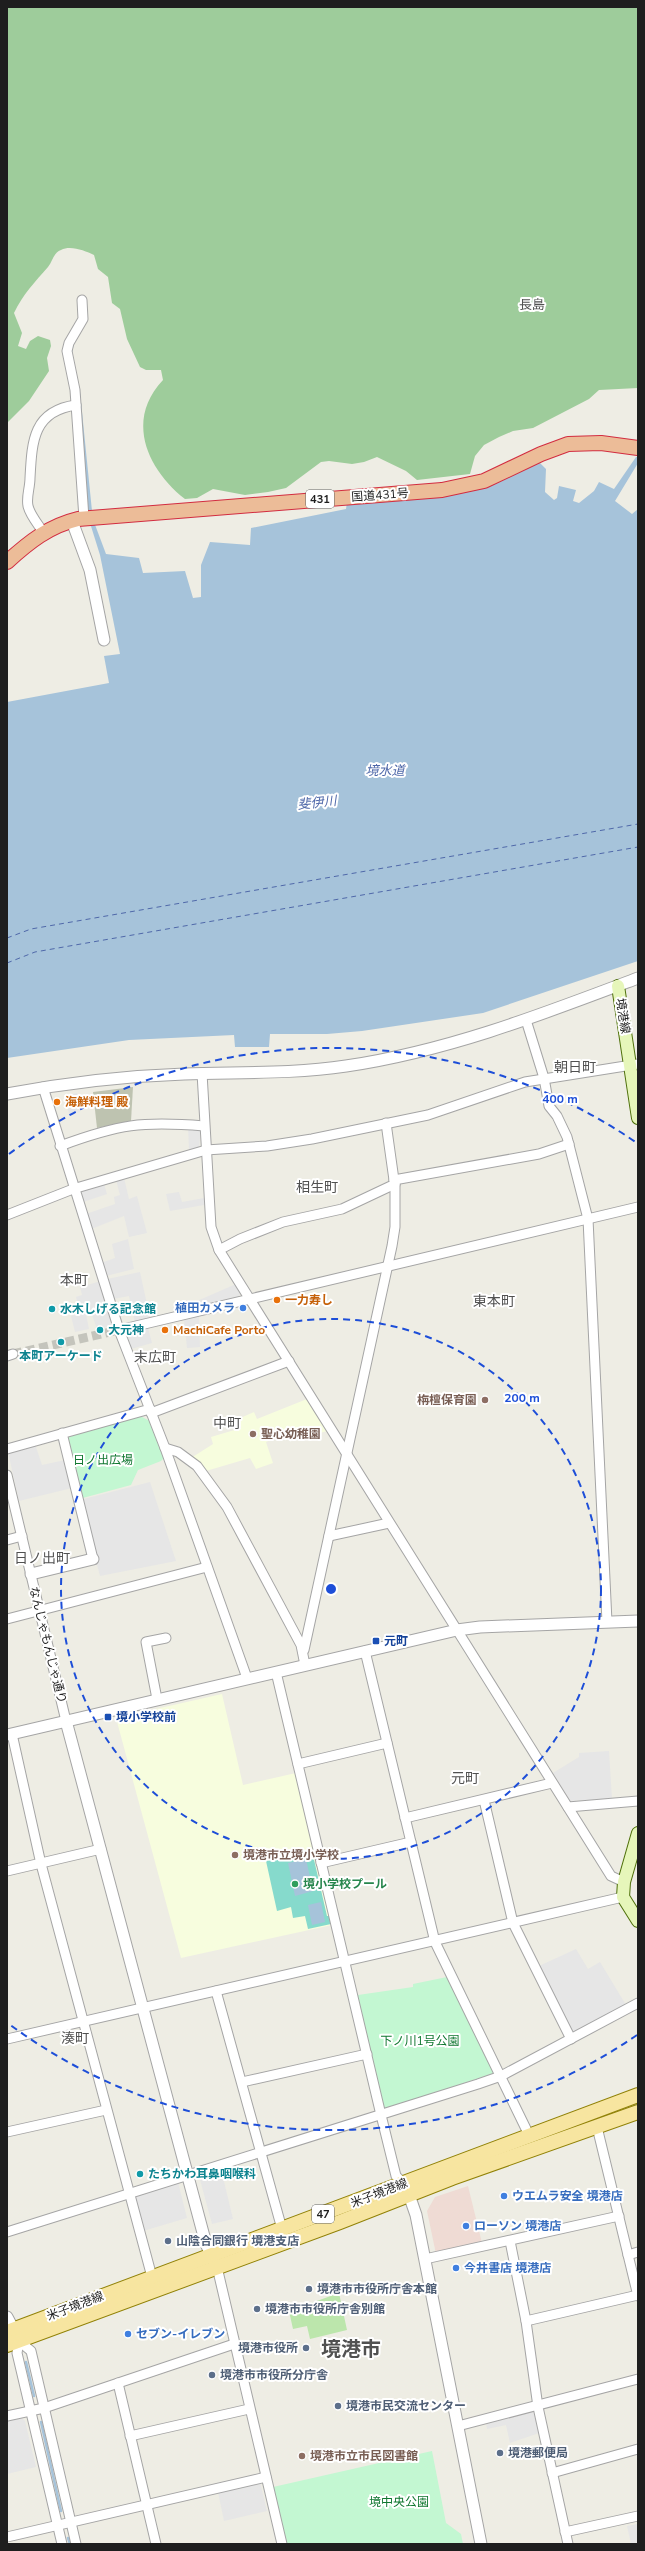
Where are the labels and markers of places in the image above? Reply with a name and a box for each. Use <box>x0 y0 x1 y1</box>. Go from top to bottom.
place label: 海鮮料理 殿 <box>65 1094 128 1110</box>
marker: 海鮮料理 殿 <box>52 1097 62 1107</box>
place label: 一力寿し <box>285 1292 333 1308</box>
marker: 一力寿し <box>272 1295 282 1305</box>
place label: 植田カメラ <box>175 1300 235 1316</box>
place label: 水木しげる記念館 <box>60 1301 156 1317</box>
marker: 植田カメラ <box>238 1303 248 1313</box>
marker: 水木しげる記念館 <box>47 1304 57 1314</box>
place label: 大元神 <box>108 1322 144 1338</box>
place label: MachiCafe Porto <box>173 1322 265 1338</box>
marker: 大元神 <box>95 1325 105 1335</box>
marker: MachiCafe Porto <box>160 1325 170 1335</box>
marker: 本町アーケード <box>56 1337 66 1347</box>
place label: 本町アーケード <box>19 1348 103 1364</box>
place label: 栴檀保育園 <box>417 1392 477 1408</box>
marker: 栴檀保育園 <box>480 1395 490 1405</box>
place label: 聖心幼稚園 <box>261 1426 321 1442</box>
marker: 聖心幼稚園 <box>248 1429 258 1439</box>
centre of rings <box>324 1582 338 1596</box>
place label: 元町 <box>384 1633 408 1649</box>
marker: 元町 <box>371 1636 381 1646</box>
place label: 境小学校前 <box>116 1709 176 1725</box>
marker: 境小学校前 <box>103 1712 113 1722</box>
place label: 境港市立境小学校 <box>243 1847 339 1863</box>
marker: 境港市立境小学校 <box>230 1850 240 1860</box>
place label: 境小学校プール <box>303 1876 387 1892</box>
marker: 境小学校プール <box>290 1879 300 1889</box>
place label: たちかわ耳鼻咽喉科 <box>148 2166 256 2182</box>
marker: たちかわ耳鼻咽喉科 <box>135 2169 145 2179</box>
place label: ウエムラ安全 境港店 <box>512 2188 623 2204</box>
marker: ウエムラ安全 境港店 <box>499 2191 509 2201</box>
place label: ローソン 境港店 <box>474 2218 561 2234</box>
marker: ローソン 境港店 <box>461 2221 471 2231</box>
place label: 山陰合同銀行 境港支店 <box>176 2233 299 2249</box>
marker: 山陰合同銀行 境港支店 <box>163 2236 173 2246</box>
place label: 今井書店 境港店 <box>464 2260 551 2276</box>
marker: 今井書店 境港店 <box>451 2263 461 2273</box>
place label: 境港市市役所庁舎本館 <box>317 2281 437 2297</box>
marker: 境港市市役所庁舎本館 <box>304 2284 314 2294</box>
place label: 境港市市役所庁舎別館 <box>265 2301 385 2317</box>
marker: 境港市市役所庁舎別館 <box>252 2304 262 2314</box>
place label: セブン-イレブン <box>136 2326 225 2342</box>
marker: セブン-イレブン <box>123 2329 133 2339</box>
place label: 境港市役所 <box>238 2340 298 2356</box>
marker: 境港市役所 <box>301 2343 311 2353</box>
place label: 境港市市役所分庁舎 <box>220 2367 328 2383</box>
marker: 境港市市役所分庁舎 <box>207 2370 217 2380</box>
place label: 境港市民交流センター <box>346 2398 466 2414</box>
marker: 境港市民交流センター <box>333 2401 343 2411</box>
place label: 境港郵便局 <box>508 2445 568 2461</box>
place label: 境港市立市民図書館 <box>310 2448 418 2464</box>
marker: 境港郵便局 <box>495 2448 505 2458</box>
marker: 境港市立市民図書館 <box>297 2451 307 2461</box>

